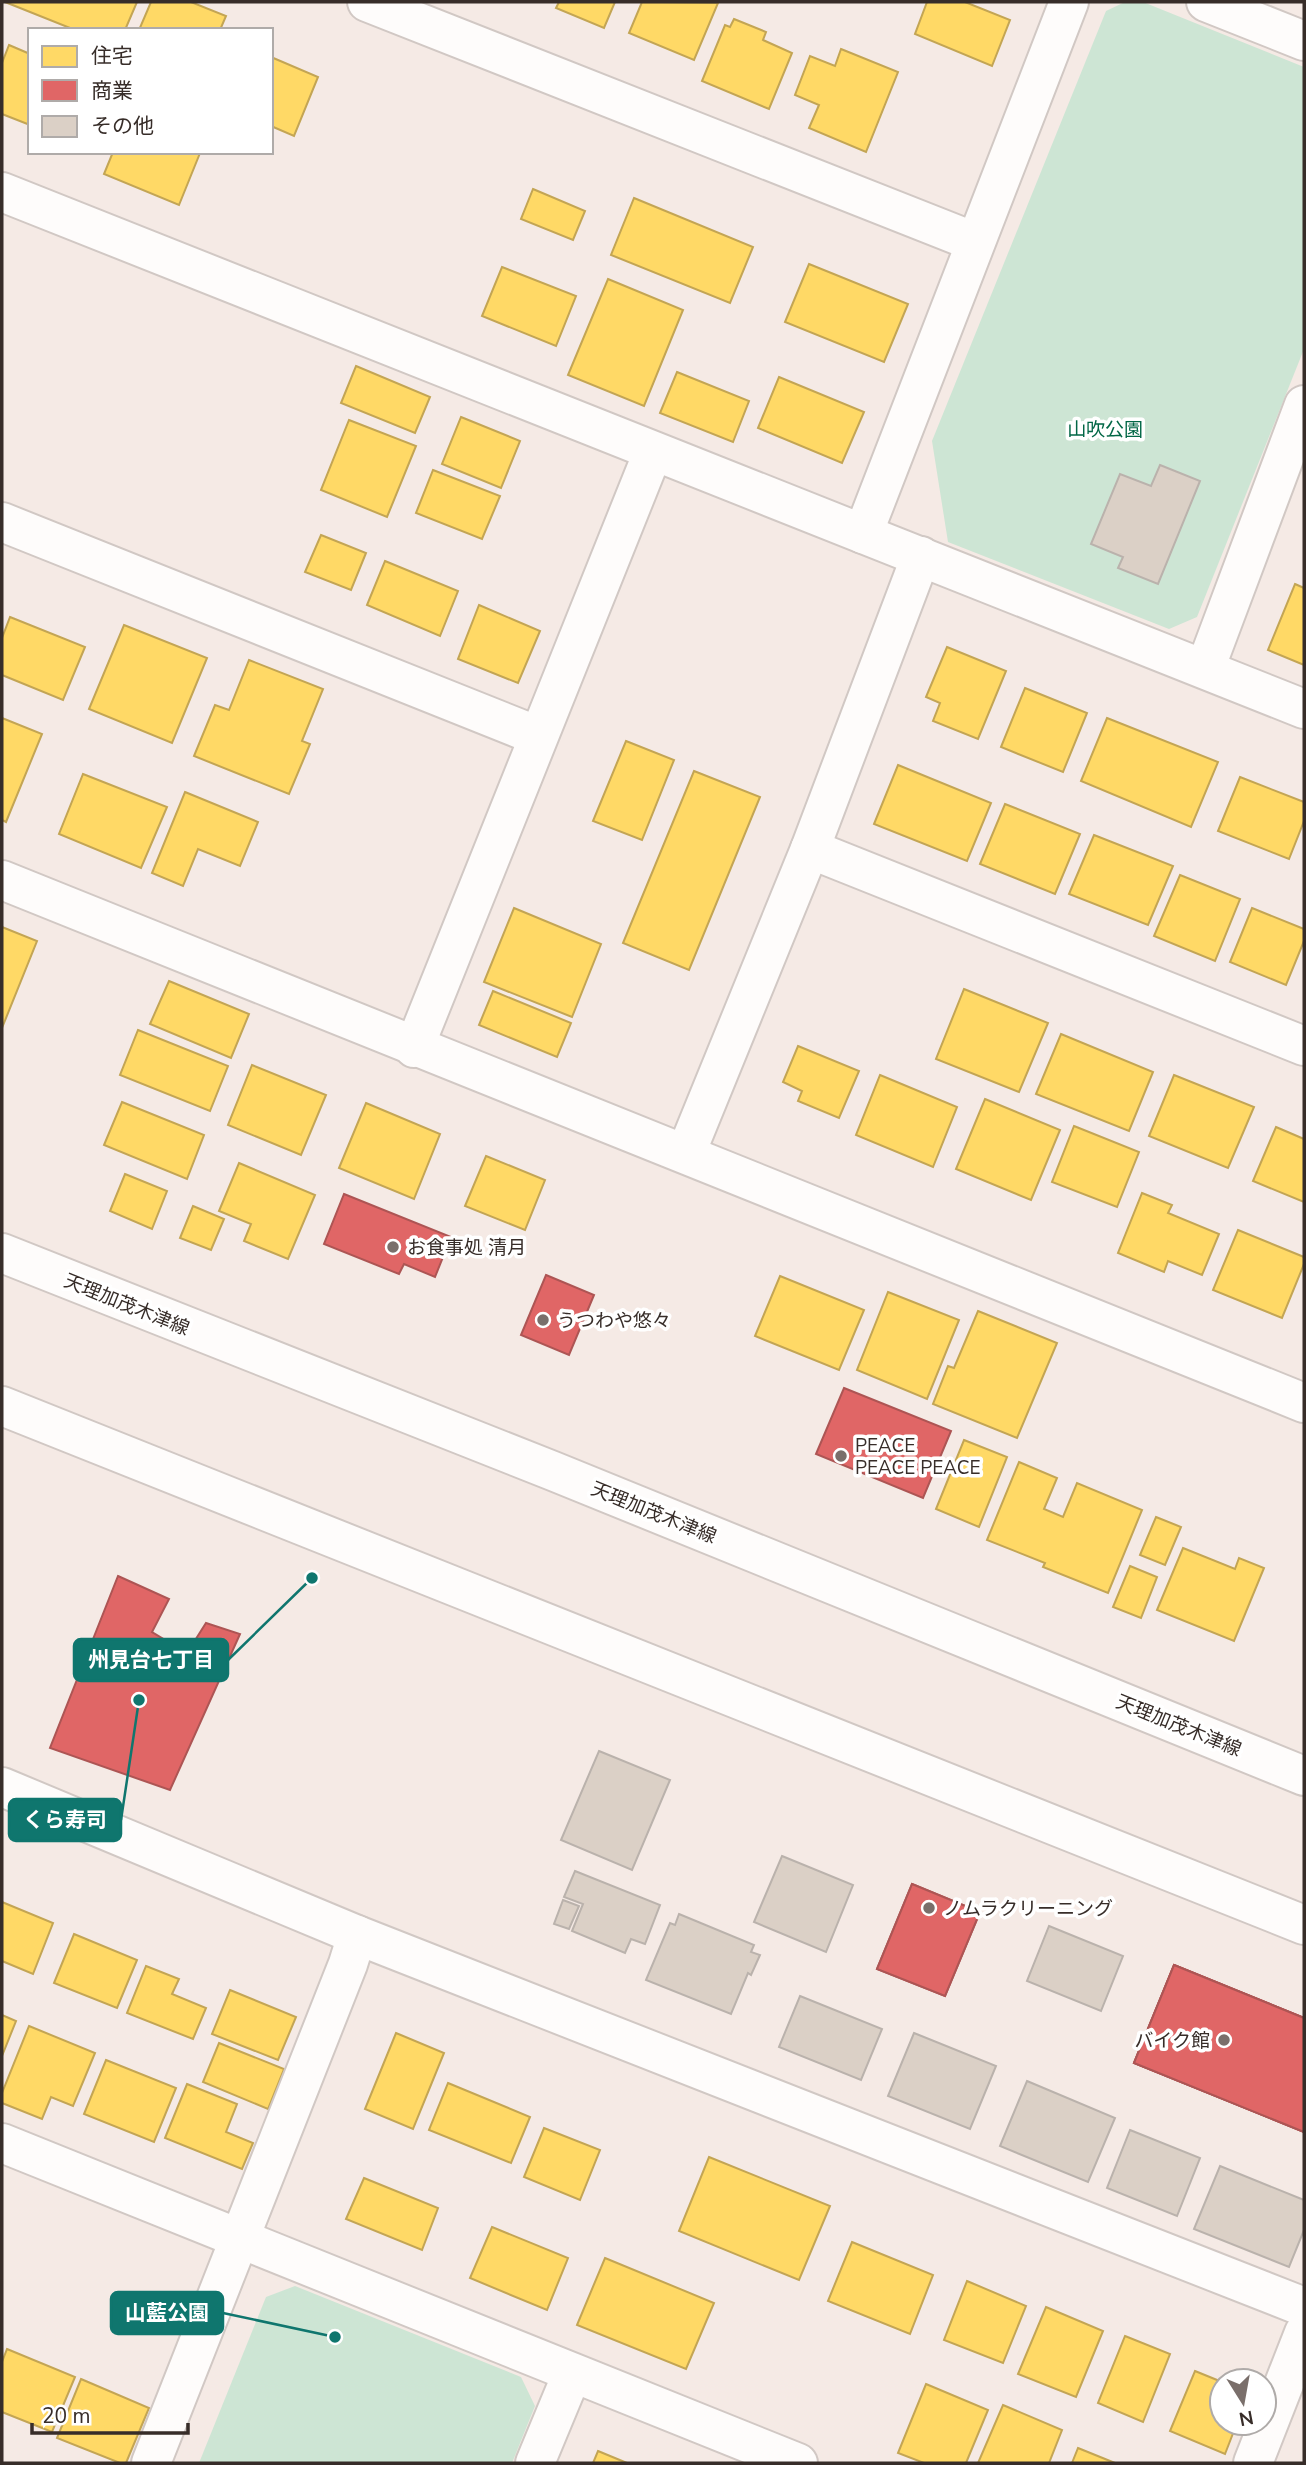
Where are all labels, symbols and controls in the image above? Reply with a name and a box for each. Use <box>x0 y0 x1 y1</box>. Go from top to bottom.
legend <box>28 28 273 154</box>
text: 住宅 <box>91 42 133 70</box>
text: 商業 <box>91 77 133 105</box>
text: その他 <box>91 112 154 140</box>
park label: 山吹公園 <box>1067 417 1143 443</box>
place label: お食事処 清月 <box>407 1235 526 1261</box>
marker: お食事処 清月 <box>385 1239 401 1255</box>
street label: 天理加茂木津線 <box>60 1268 193 1342</box>
place label: うつわや悠々 <box>557 1308 671 1334</box>
marker: うつわや悠々 <box>535 1312 551 1328</box>
place label: PEACE PEACE PEACE <box>855 1433 981 1481</box>
marker: PEACE PEACE PEACE <box>833 1448 849 1464</box>
street label: 天理加茂木津線 <box>587 1476 720 1550</box>
callout: 州見台七丁目 <box>74 1639 228 1681</box>
text: 州見台七丁目 <box>88 1646 214 1674</box>
street label: 天理加茂木津線 <box>1112 1689 1245 1763</box>
callout: くら寿司 <box>9 1799 121 1841</box>
text: くら寿司 <box>23 1806 107 1834</box>
place label: ノムラクリーニング <box>943 1896 1113 1922</box>
marker: ノムラクリーニング <box>921 1900 937 1916</box>
place label: バイク館 <box>1134 2028 1210 2054</box>
marker: バイク館 <box>1216 2032 1232 2048</box>
callout: 山藍公園 <box>111 2292 223 2334</box>
text: 山藍公園 <box>125 2299 209 2327</box>
north arrow <box>1208 2367 1278 2437</box>
scale bar <box>32 2392 187 2436</box>
text: 20 m <box>42 2402 91 2430</box>
text: N <box>1237 2404 1256 2432</box>

